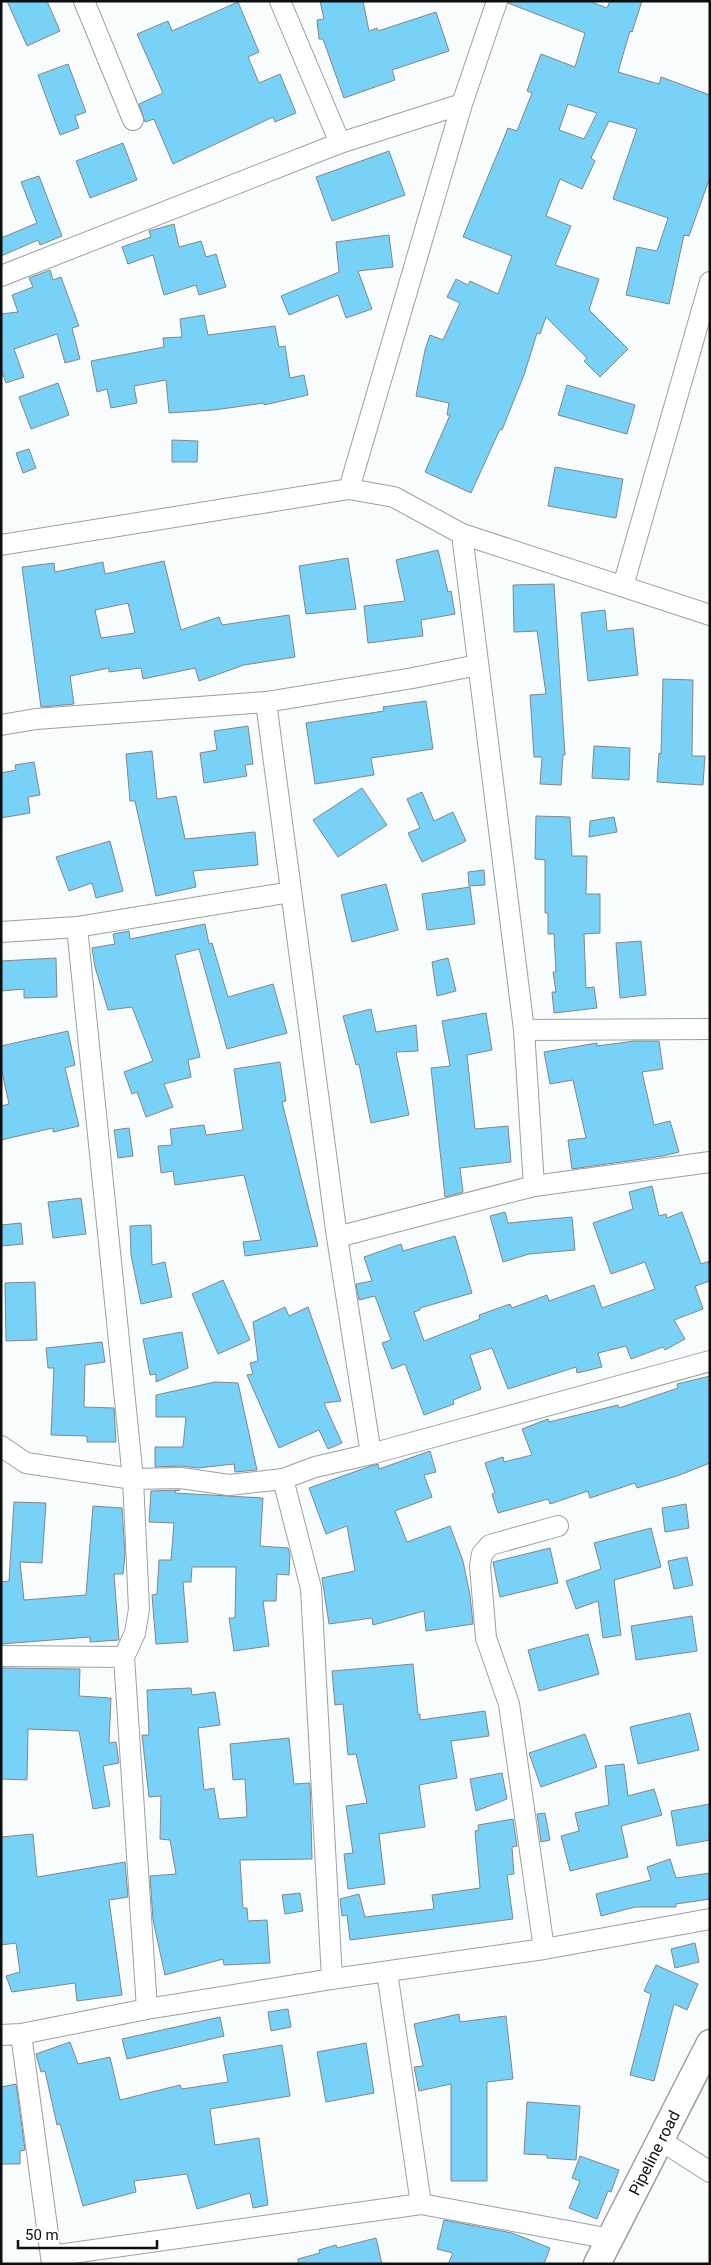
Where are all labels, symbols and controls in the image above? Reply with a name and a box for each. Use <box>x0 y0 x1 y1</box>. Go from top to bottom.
street label: Pipeline road <box>625 2107 684 2199</box>
scale bar <box>18 2218 156 2250</box>
text: 50 m <box>25 2226 59 2244</box>

